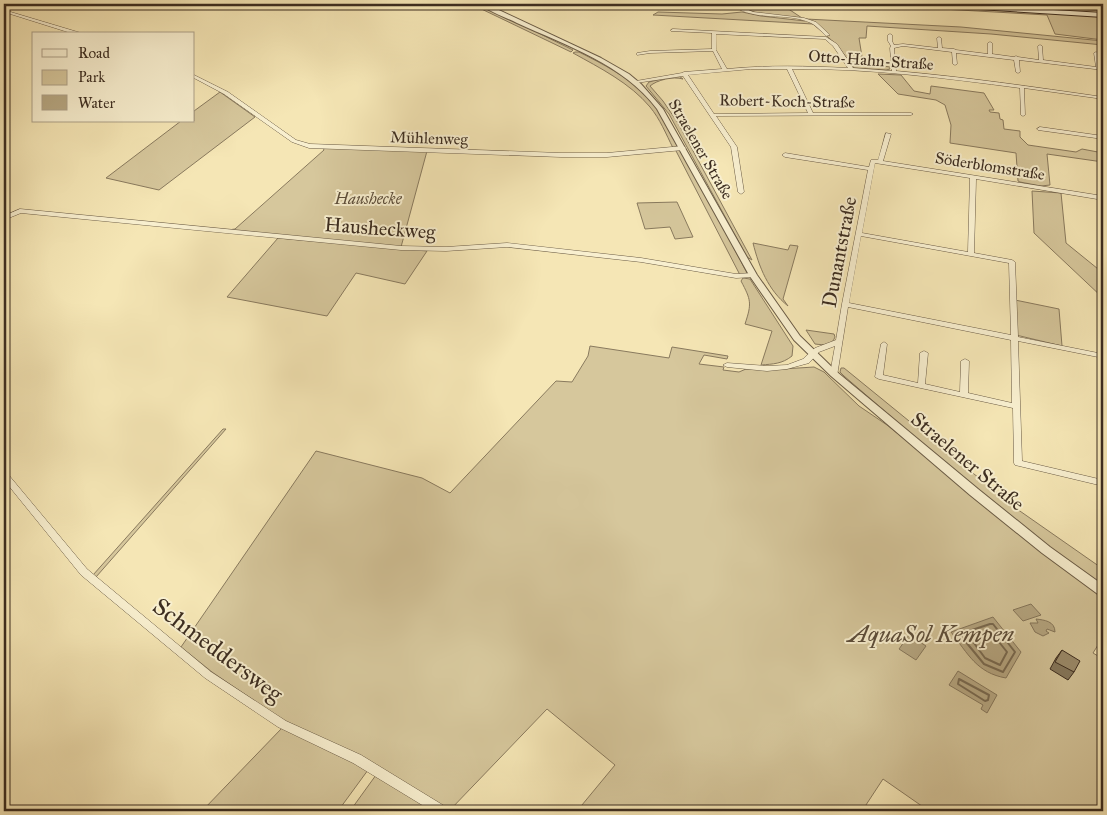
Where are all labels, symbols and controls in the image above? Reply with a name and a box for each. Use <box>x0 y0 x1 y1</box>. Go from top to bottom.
legend <box>32 32 195 122</box>
text: Road <box>78 44 110 62</box>
street label: Otto-Hahn-Straße <box>808 46 935 74</box>
text: Park <box>78 68 105 86</box>
street label: Robert-Koch-Straße <box>719 90 856 112</box>
text: Water <box>78 94 115 112</box>
street label: Straelener Straße <box>665 96 738 203</box>
street label: Mühlenweg <box>390 127 469 150</box>
street label: Söderblomstraße <box>934 148 1047 184</box>
park label: Haushecke <box>333 189 403 208</box>
street label: Dunantstraße <box>816 194 862 310</box>
street label: Hausheckweg <box>324 212 437 245</box>
street label: Straelener Straße <box>906 407 1030 515</box>
street label: Schmeddersweg <box>147 591 290 709</box>
park label: AquaSol Kempen <box>845 619 1015 649</box>

